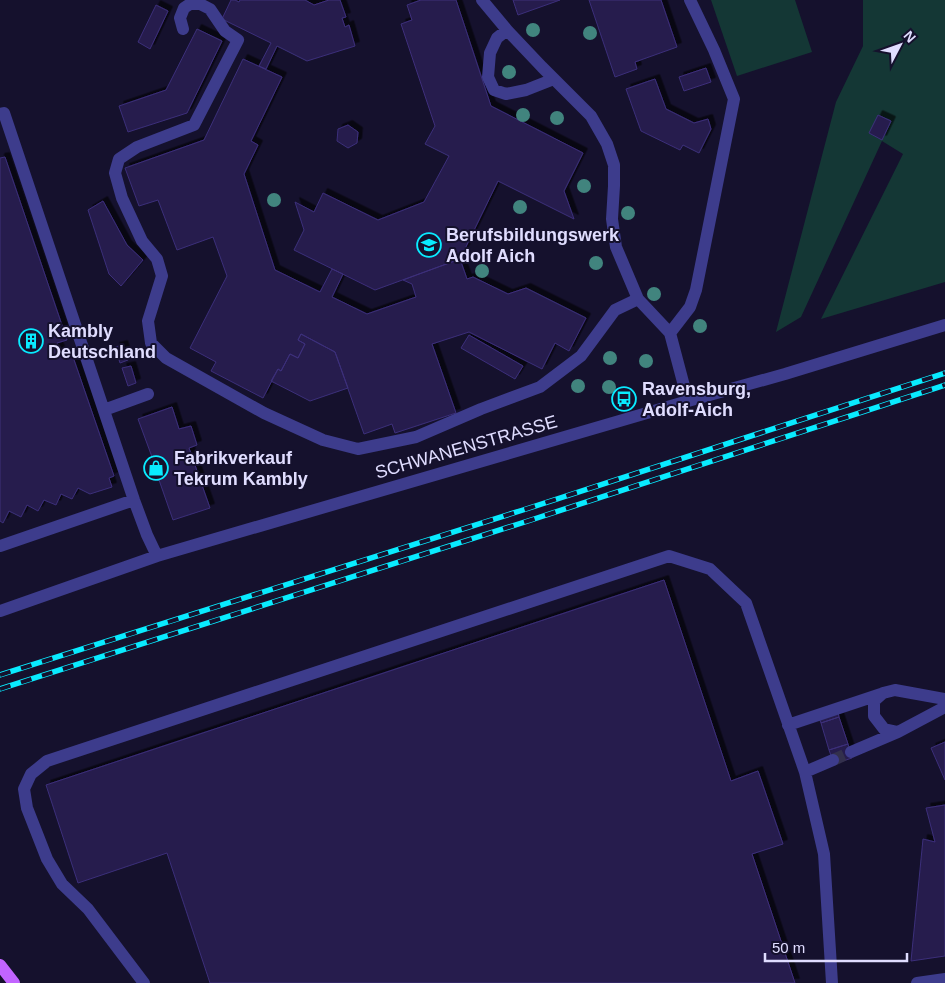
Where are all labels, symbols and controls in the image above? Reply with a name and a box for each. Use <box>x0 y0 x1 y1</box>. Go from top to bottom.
north arrow <box>875 20 925 70</box>
text: N <box>900 27 919 46</box>
place label: Berufsbildungswerk Adolf Aich <box>446 225 620 266</box>
school or university icon: Berufsbildungswerk Adolf Aich <box>416 232 442 258</box>
place label: Kambly Deutschland <box>48 321 156 362</box>
building icon: Kambly Deutschland <box>18 328 44 354</box>
place label: Ravensburg, Adolf-Aich <box>642 379 751 420</box>
bus stop icon: Ravensburg, Adolf-Aich <box>611 386 637 412</box>
street label: SCHWANENSTRASSE <box>373 411 559 483</box>
place label: Fabrikverkauf Tekrum Kambly <box>174 448 308 489</box>
shop icon: Fabrikverkauf Tekrum Kambly <box>143 455 169 481</box>
scale bar <box>765 930 908 962</box>
text: 50 m <box>772 939 805 956</box>

